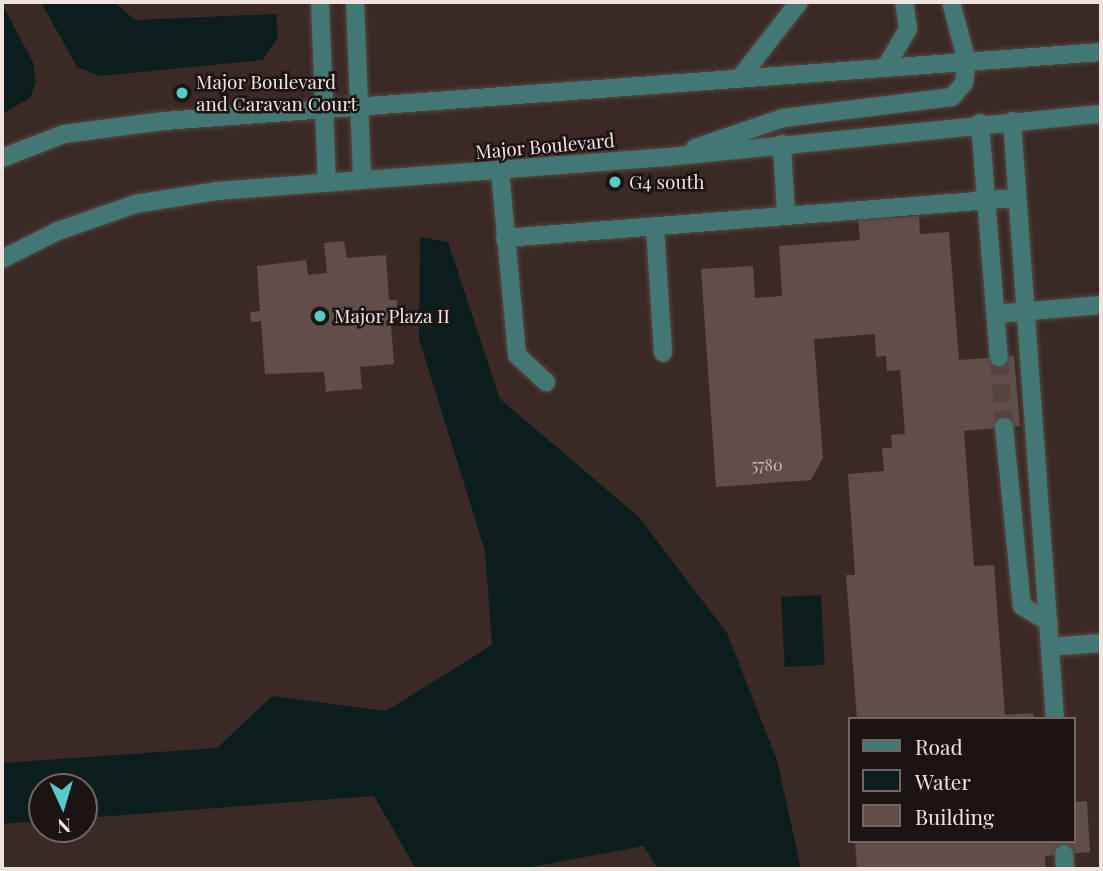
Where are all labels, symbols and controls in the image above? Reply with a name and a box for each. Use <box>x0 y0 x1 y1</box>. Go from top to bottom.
place label: Major Boulevard and Caravan Court <box>196 71 357 115</box>
marker: Major Boulevard and Caravan Court <box>174 85 190 101</box>
street label: Major Boulevard <box>474 129 616 163</box>
place label: G4 south <box>629 171 704 193</box>
marker: G4 south <box>607 174 623 190</box>
place label: Major Plaza II <box>334 305 451 327</box>
marker: Major Plaza II <box>312 308 328 324</box>
house number: 5780 <box>751 455 783 475</box>
legend <box>848 717 1075 843</box>
text: Road <box>915 732 963 760</box>
text: Water <box>915 767 971 795</box>
north arrow <box>28 773 98 843</box>
text: Building <box>915 802 994 830</box>
text: N <box>57 814 72 840</box>

